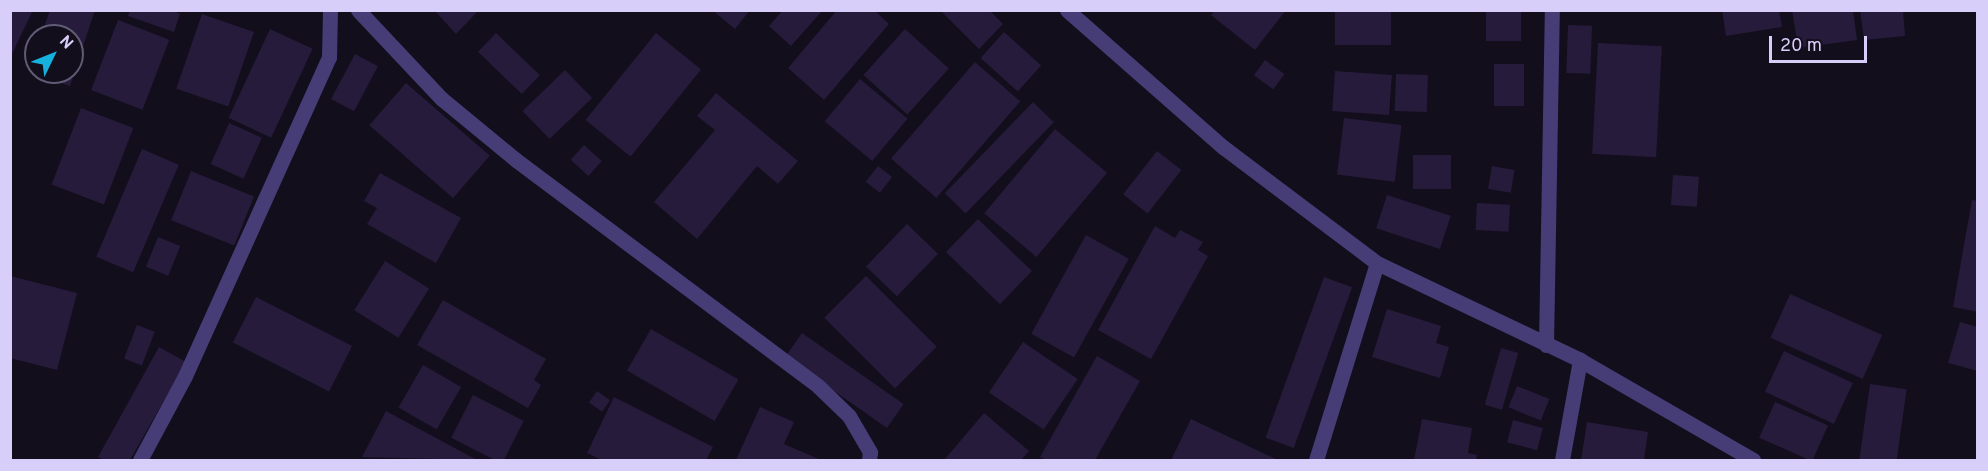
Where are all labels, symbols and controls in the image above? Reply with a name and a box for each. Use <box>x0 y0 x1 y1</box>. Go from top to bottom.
north arrow <box>24 24 84 84</box>
scale bar <box>1772 24 1870 62</box>
text: N <box>54 32 77 54</box>
text: 20 m <box>1780 35 1822 58</box>

